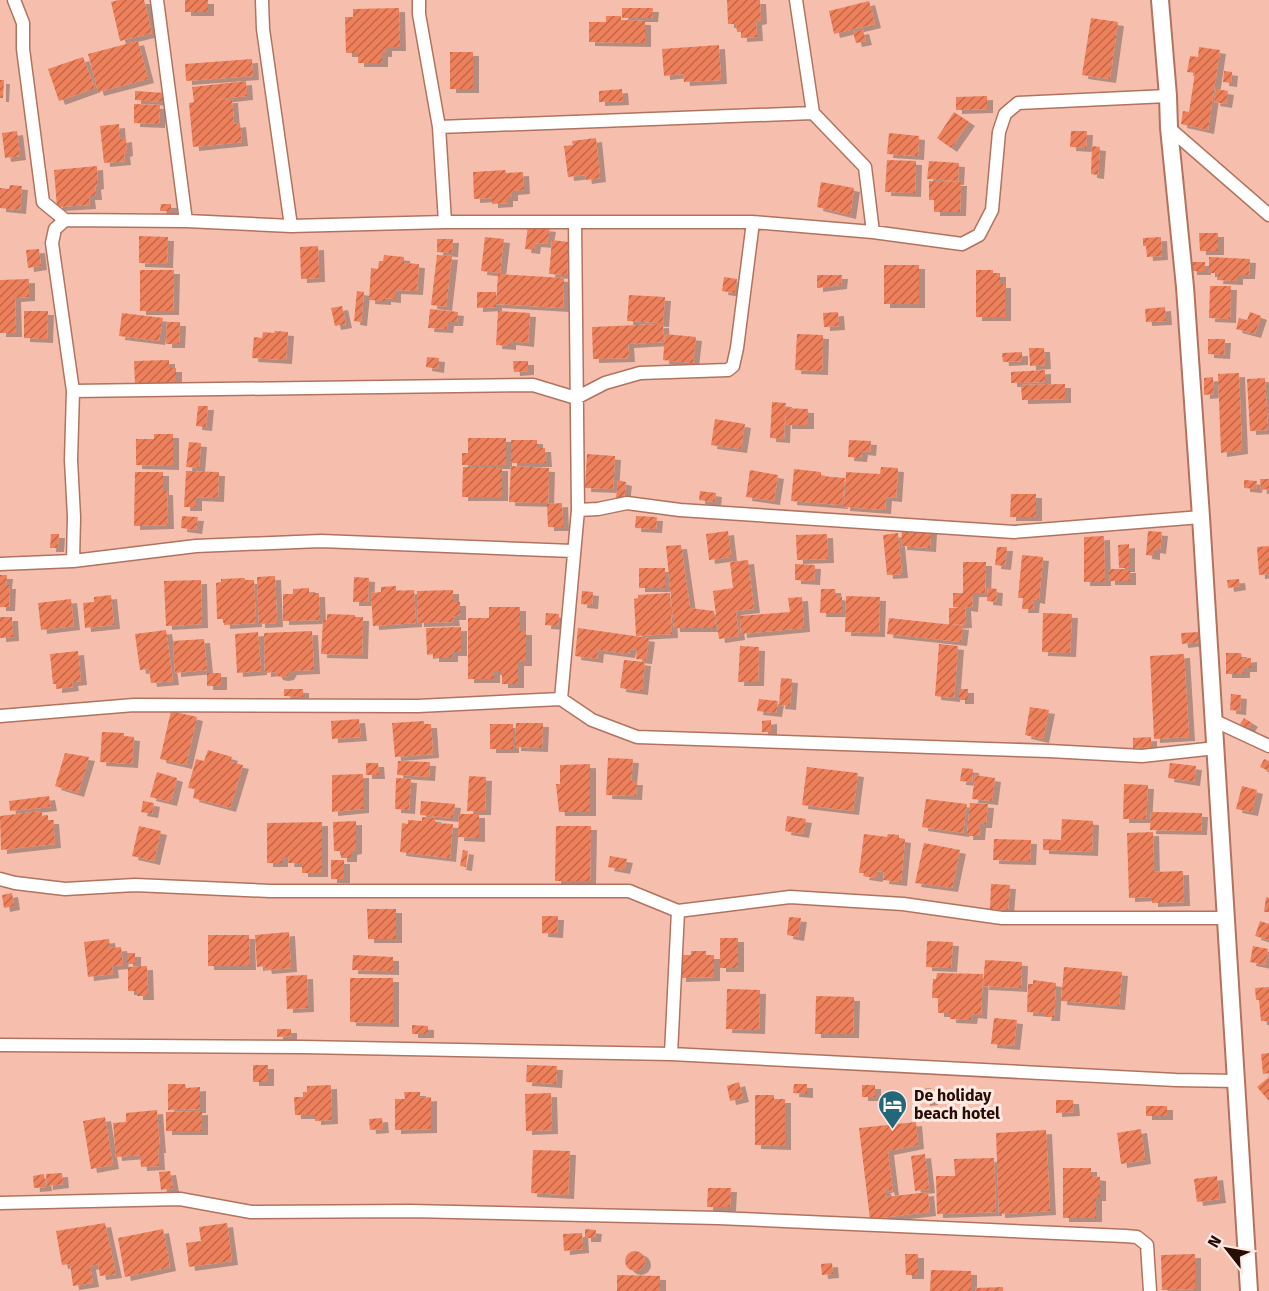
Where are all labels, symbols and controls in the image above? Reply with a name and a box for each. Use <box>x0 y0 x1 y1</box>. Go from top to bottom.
place label: De holiday beach hotel <box>914 1086 1000 1123</box>
hotel icon: De holiday beach hotel <box>877 1088 909 1130</box>
north arrow <box>1197 1219 1257 1279</box>
text: N <box>1204 1232 1225 1251</box>

